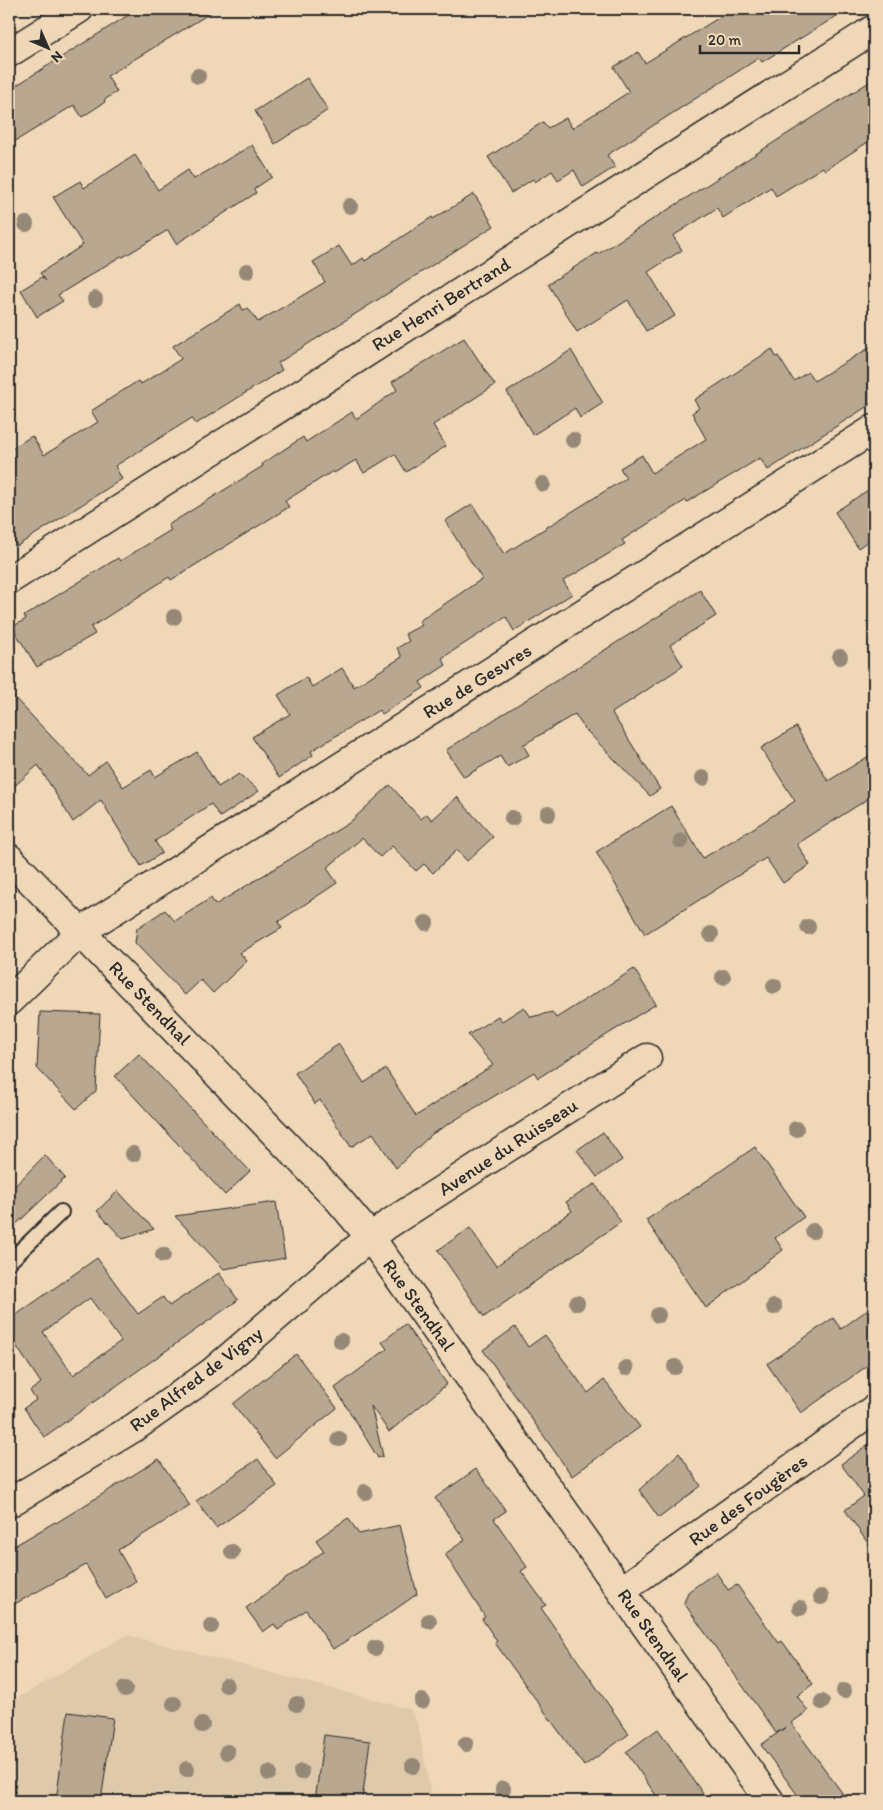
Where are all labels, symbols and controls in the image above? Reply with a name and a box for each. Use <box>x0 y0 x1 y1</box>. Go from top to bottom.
north arrow <box>22 22 72 72</box>
scale bar <box>700 22 799 54</box>
text: 20 m <box>708 31 742 49</box>
text: N <box>47 47 66 66</box>
street label: Rue Henri Bertrand <box>367 252 515 356</box>
street label: Rue de Gesvres <box>418 638 536 724</box>
street label: Rue Stendhal <box>104 956 196 1050</box>
street label: Avenue du Ruisseau <box>434 1093 582 1201</box>
street label: Rue Stendhal <box>378 1254 460 1356</box>
street label: Rue Alfred de Vigny <box>125 1321 267 1436</box>
street label: Rue des Fougères <box>684 1449 812 1551</box>
street label: Rue Stendhal <box>613 1584 694 1686</box>

